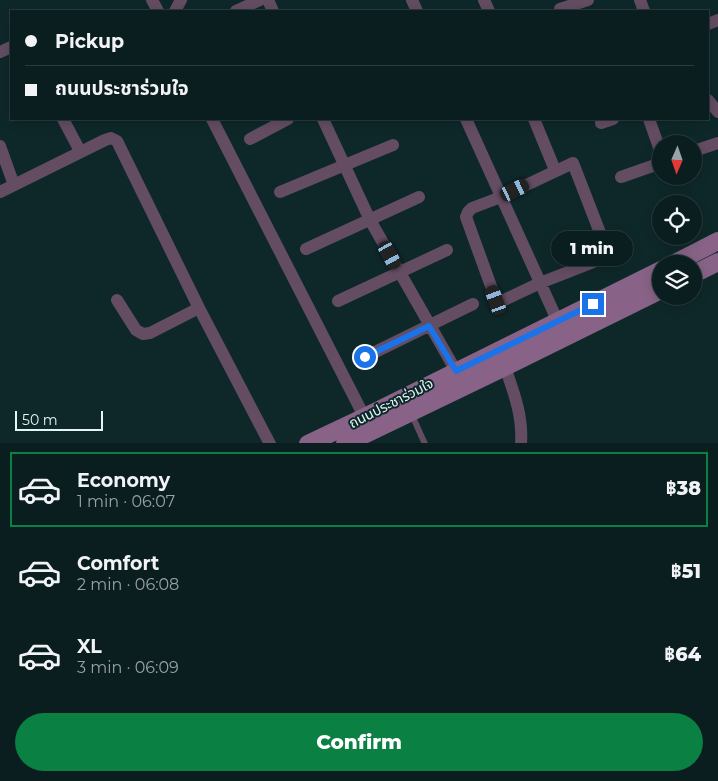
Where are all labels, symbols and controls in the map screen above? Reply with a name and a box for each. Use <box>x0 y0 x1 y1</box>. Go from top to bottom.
text: Pickup <box>55 30 124 53</box>
text: ถนนประชาร่วมใจ <box>55 77 189 100</box>
north arrow <box>652 135 702 185</box>
map controls <box>652 135 702 305</box>
car <box>498 177 531 203</box>
button: locate <box>652 195 702 245</box>
callout: 1 min <box>552 232 634 266</box>
car <box>376 238 403 272</box>
text: 1 min <box>570 239 614 258</box>
button: layers <box>652 255 702 305</box>
car <box>483 283 508 317</box>
route end <box>582 293 604 315</box>
route start <box>354 346 376 368</box>
street label: ถนนประชาร่วมใจ <box>346 374 436 432</box>
scale bar <box>15 408 102 432</box>
text: 50 m <box>22 411 58 429</box>
icon: car <box>17 467 62 512</box>
text: Economy <box>77 469 170 492</box>
text: ฿38 <box>666 477 701 500</box>
text: 1 min · 06:07 <box>77 492 175 511</box>
icon: car <box>17 550 62 595</box>
text: Comfort <box>77 552 159 575</box>
text: ฿51 <box>671 560 701 583</box>
text: 2 min · 06:08 <box>77 575 179 594</box>
icon: car <box>17 633 62 678</box>
text: XL <box>77 635 102 658</box>
text: ฿64 <box>664 643 701 666</box>
text: 3 min · 06:09 <box>77 658 179 677</box>
button: Confirm <box>15 713 703 771</box>

